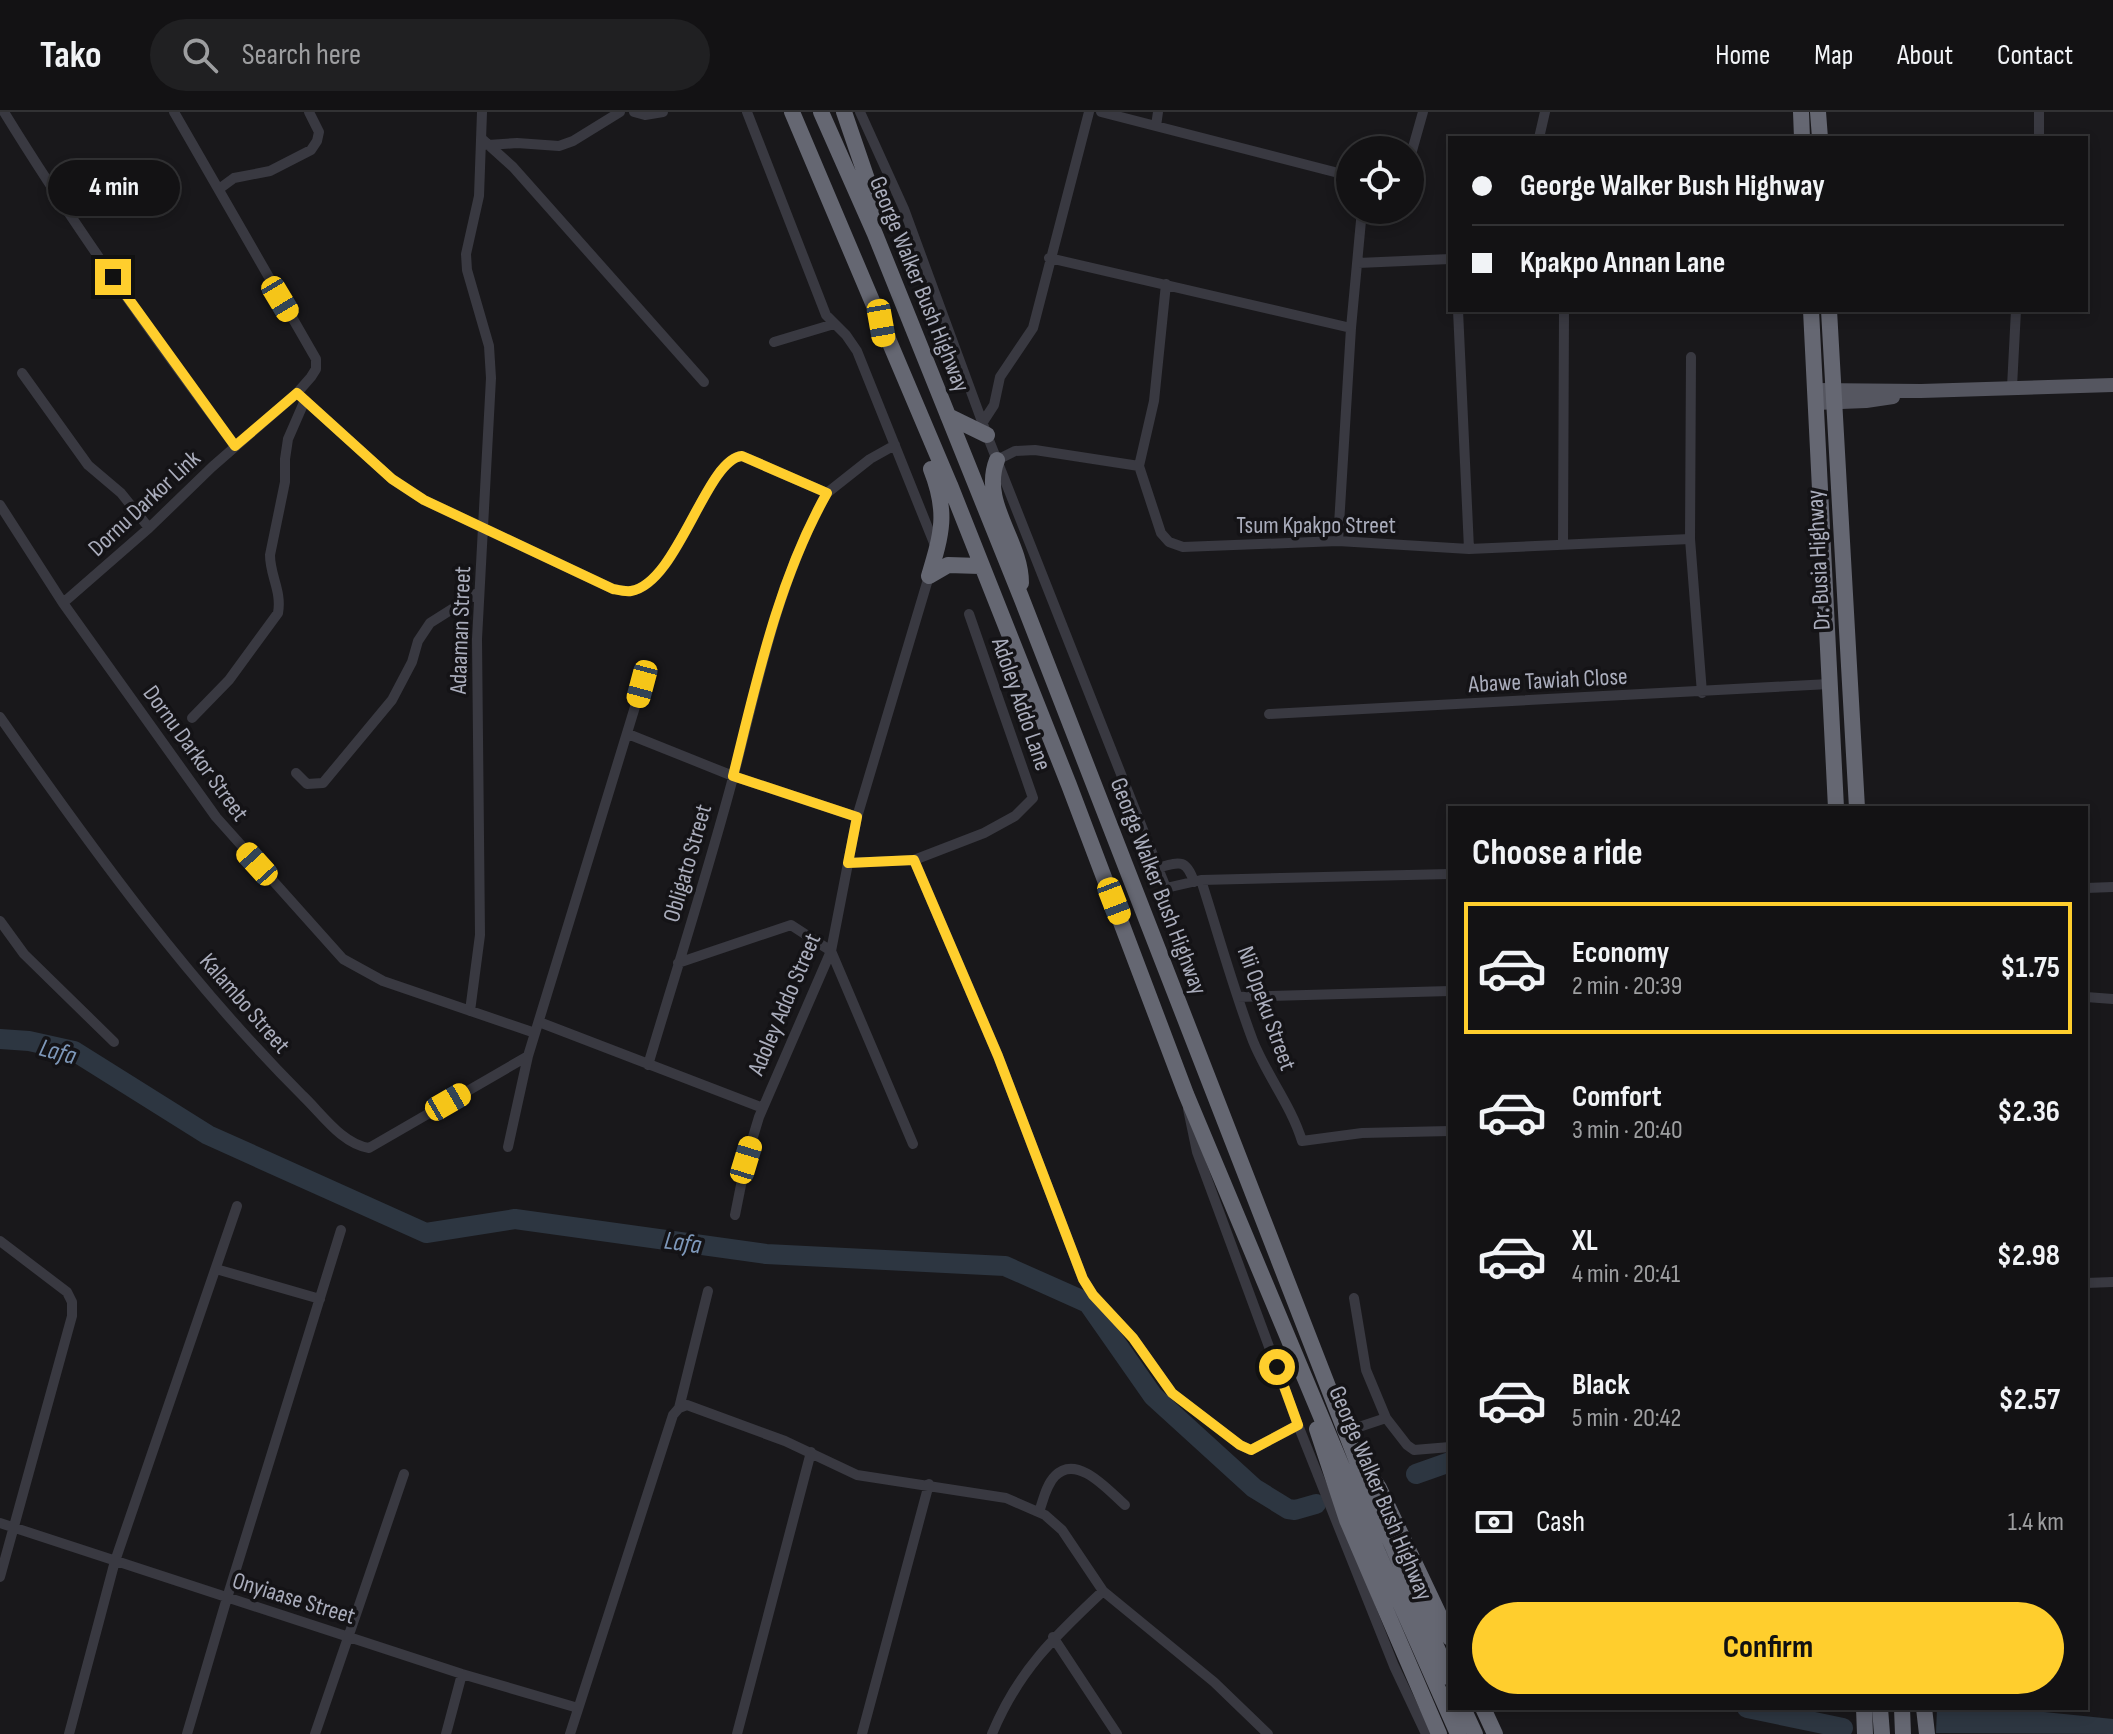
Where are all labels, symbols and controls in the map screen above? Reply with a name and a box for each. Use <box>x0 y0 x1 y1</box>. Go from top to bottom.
search box <box>150 19 710 91</box>
text: Tako <box>40 33 102 78</box>
icon: search <box>178 33 222 77</box>
text: Search here <box>242 37 361 73</box>
text: Home <box>1715 39 1770 72</box>
text: Map <box>1814 39 1853 72</box>
text: About <box>1897 39 1953 72</box>
text: Contact <box>1997 39 2073 72</box>
map controls <box>1336 136 1424 224</box>
button: locate <box>1336 136 1424 224</box>
callout: 4 min <box>47 161 179 217</box>
text: George Walker Bush Highway <box>1520 168 1825 204</box>
text: 4 min <box>89 172 139 203</box>
street label: George Walker Bush Highway <box>863 172 976 396</box>
text: Kpakpo Annan Lane <box>1520 245 1725 281</box>
route end <box>95 259 131 295</box>
car <box>257 272 303 326</box>
car <box>865 297 897 349</box>
street label: Dornu Darkor Link <box>82 444 206 563</box>
street label: Dr. Busia Highway <box>1800 489 1837 631</box>
street label: Tsum Kpakpo Street <box>1236 511 1396 540</box>
street label: Adaaman Street <box>444 566 477 695</box>
street label: Adoley Addo Lane <box>985 633 1058 774</box>
car <box>624 658 660 710</box>
street label: Abawe Tawiah Close <box>1467 662 1628 699</box>
street label: Dornu Darkor Street <box>137 680 255 827</box>
street label: George Walker Bush Highway <box>1104 774 1213 999</box>
street label: Obligato Street <box>657 801 718 925</box>
text: Choose a ride <box>1472 832 1643 875</box>
car <box>232 838 282 890</box>
car <box>1094 874 1134 928</box>
street label: Adoley Addo Street <box>741 929 827 1080</box>
icon: car <box>1476 932 1548 1004</box>
text: Economy <box>1572 935 1669 971</box>
street label: Nii Opeku Street <box>1231 942 1302 1074</box>
street label: Kalambo Street <box>193 947 296 1059</box>
text: $1.75 <box>2000 950 2060 986</box>
text: 2 min · 20:39 <box>1572 971 1682 1002</box>
water label: Lafa <box>36 1033 80 1072</box>
icon: car <box>1476 1076 1548 1148</box>
text: Comfort <box>1572 1079 1662 1115</box>
car <box>421 1080 475 1124</box>
text: $2.36 <box>1997 1094 2060 1130</box>
text: 3 min · 20:40 <box>1572 1115 1683 1146</box>
car <box>728 1134 764 1186</box>
icon: car <box>1476 1220 1548 1292</box>
text: XL <box>1572 1223 1598 1259</box>
water label: Lafa <box>662 1226 704 1261</box>
text: $2.98 <box>1997 1238 2060 1274</box>
text: 4 min · 20:41 <box>1572 1259 1680 1290</box>
route start <box>1259 1349 1295 1385</box>
icon: car <box>1476 1364 1548 1436</box>
text: Black <box>1572 1367 1630 1403</box>
street label: George Walker Bush Highway <box>1322 1382 1439 1605</box>
text: $2.57 <box>1999 1382 2060 1418</box>
text: 5 min · 20:42 <box>1572 1403 1681 1434</box>
icon: cash <box>1472 1500 1516 1544</box>
text: Cash <box>1536 1504 1585 1540</box>
text: 1.4 km <box>2008 1507 2064 1538</box>
street label: Onyiaase Street <box>229 1566 359 1631</box>
button: Confirm <box>1472 1602 2064 1694</box>

